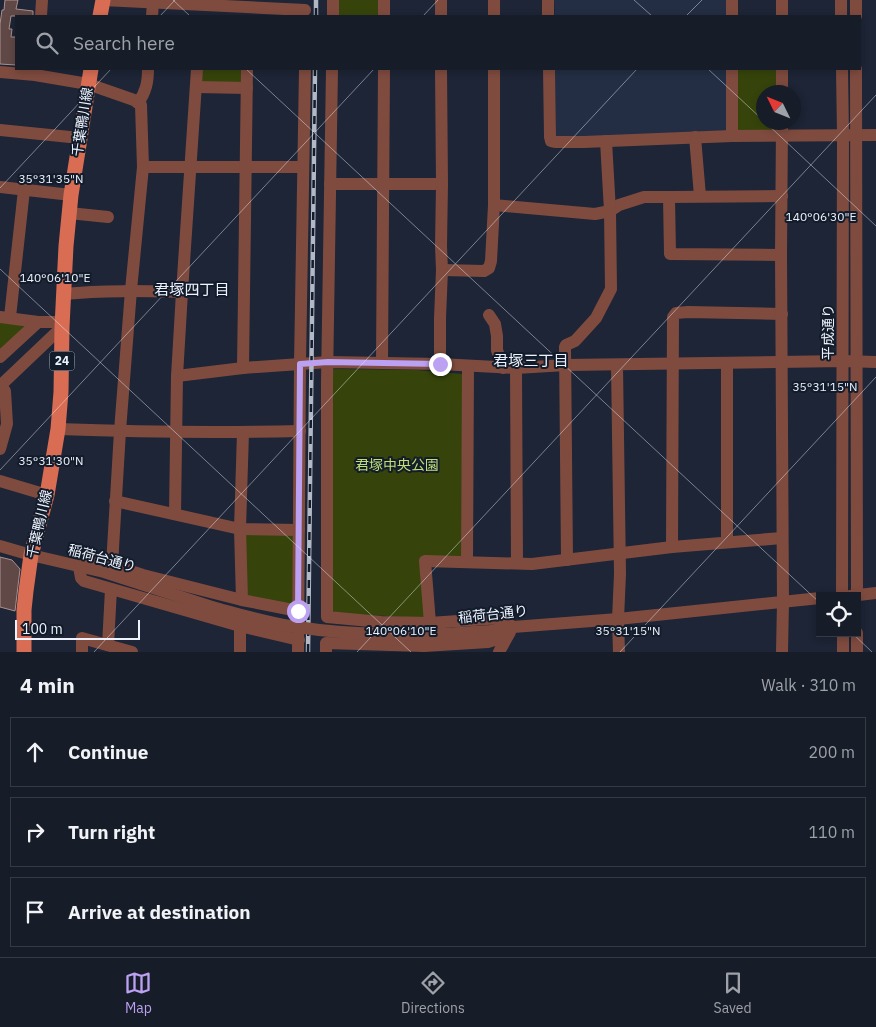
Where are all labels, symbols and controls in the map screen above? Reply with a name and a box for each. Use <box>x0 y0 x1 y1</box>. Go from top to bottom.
search box <box>15 15 861 70</box>
icon: search <box>33 29 61 57</box>
text: Search here <box>73 31 175 55</box>
north arrow <box>756 85 801 130</box>
street label: 千葉鴨川線 <box>68 86 96 158</box>
text: 35°31'35"N <box>18 171 84 186</box>
text: 140°06'30"E <box>786 209 856 224</box>
text: 140°06'10"E <box>20 270 90 285</box>
district label: 君塚四丁目 <box>154 280 230 299</box>
street label: 平成通り <box>819 304 837 360</box>
district label: 君塚三丁目 <box>493 351 569 370</box>
road number: 24 <box>50 352 74 371</box>
route end <box>429 353 452 376</box>
text: 35°31'15"N <box>792 379 858 394</box>
text: 35°31'30"N <box>18 453 84 468</box>
park label: 君塚中央公園 <box>355 456 439 474</box>
street label: 千葉鴨川線 <box>22 488 56 560</box>
street label: 稲荷台通り <box>66 540 138 576</box>
map controls <box>816 592 861 637</box>
button: locate <box>816 592 861 637</box>
route start <box>287 600 310 623</box>
street label: 稲荷台通り <box>457 601 529 627</box>
scale bar <box>15 617 140 640</box>
text: 100 m <box>22 620 63 638</box>
text: 140°06'10"E <box>366 623 436 638</box>
text: 35°31'15"N <box>595 623 661 638</box>
text: 4 min <box>20 671 75 699</box>
text: Walk · 310 m <box>761 675 856 695</box>
icon: ahead <box>21 738 49 766</box>
text: Continue <box>68 740 148 764</box>
text: 200 m <box>808 742 855 762</box>
icon: right <box>21 818 49 846</box>
text: Turn right <box>68 820 155 844</box>
text: 110 m <box>808 822 855 842</box>
icon: arrive <box>21 898 49 926</box>
text: Arrive at destination <box>68 900 251 924</box>
tab: Map <box>124 969 152 1017</box>
tab: Directions <box>401 969 465 1017</box>
tab: Saved <box>714 969 752 1017</box>

